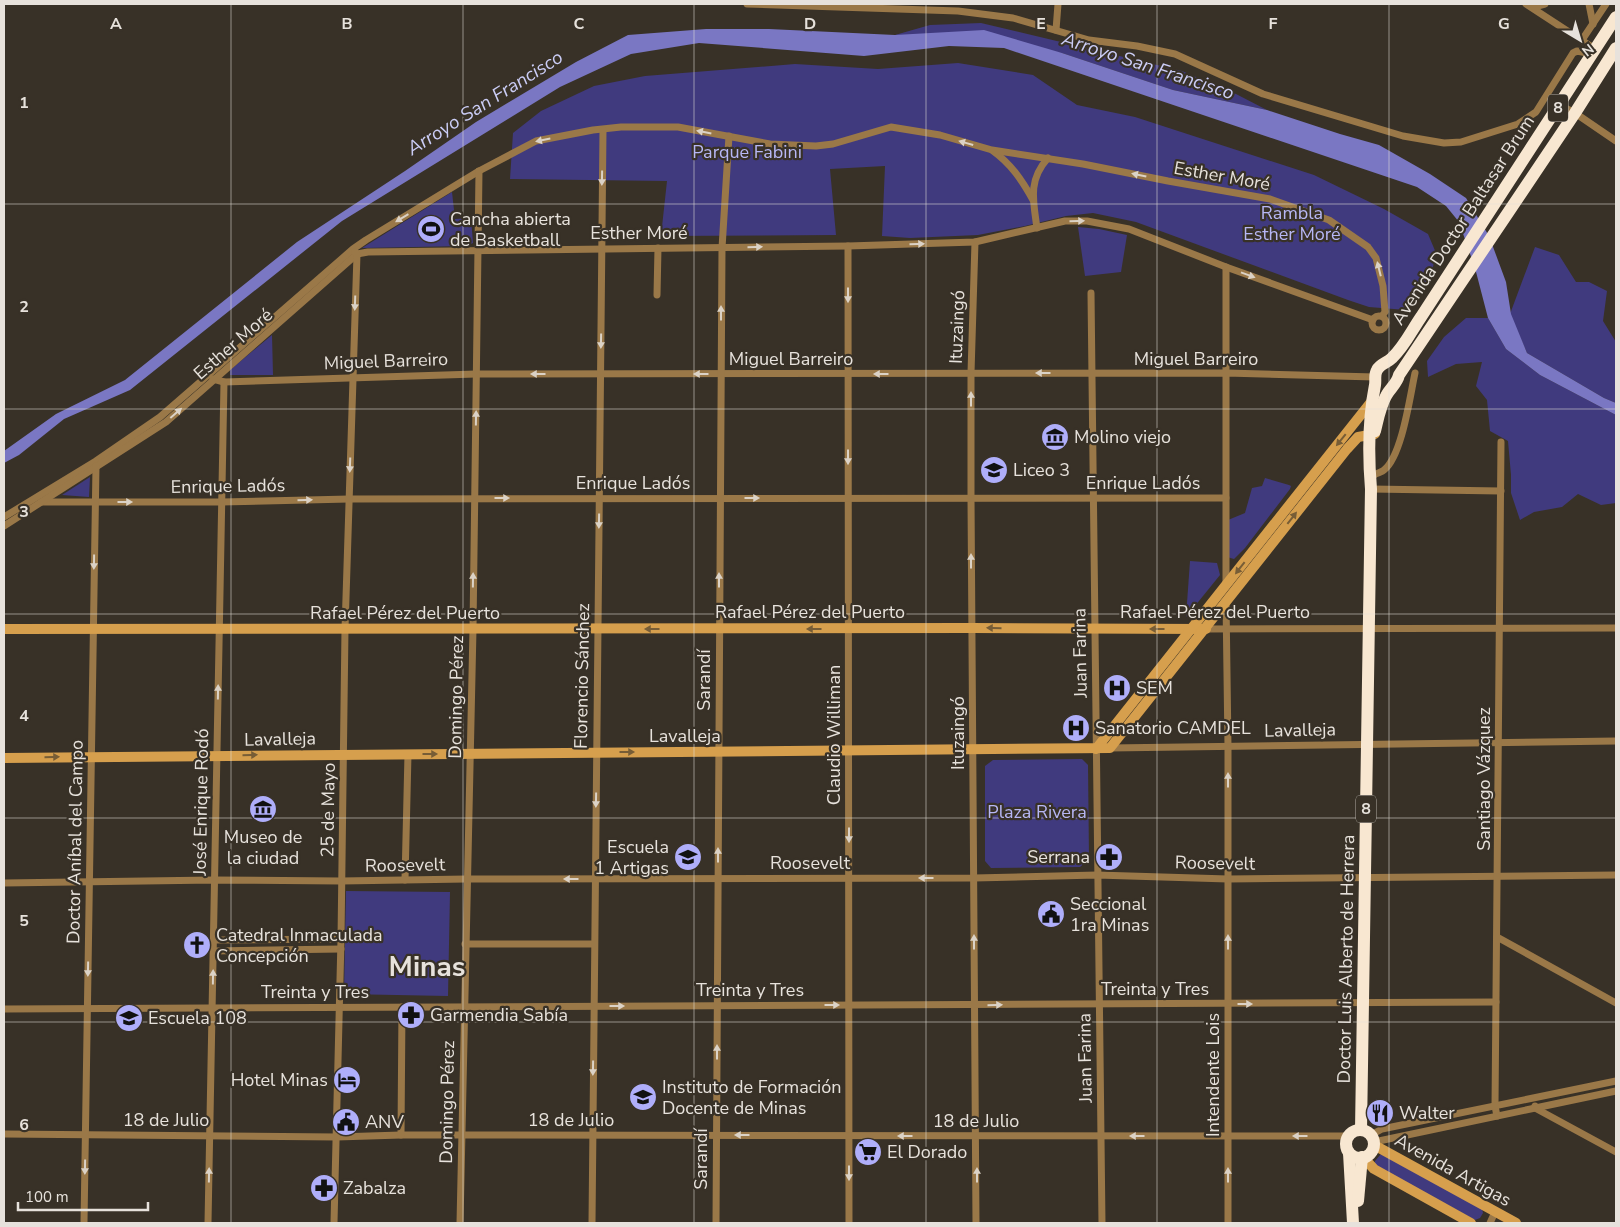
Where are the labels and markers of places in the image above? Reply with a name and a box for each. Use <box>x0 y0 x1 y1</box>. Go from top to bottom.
place label: Cancha abierta de Basketball <box>450 207 571 252</box>
sports icon: Cancha abierta de Basketball <box>416 214 446 244</box>
museum icon: Molino viejo <box>1040 422 1070 452</box>
place label: Molino viejo <box>1074 425 1171 449</box>
school or university icon: Liceo 3 <box>979 455 1009 485</box>
place label: Liceo 3 <box>1013 458 1070 482</box>
hospital icon: SEM <box>1102 673 1132 703</box>
place label: SEM <box>1136 676 1173 700</box>
hospital icon: Sanatorio CAMDEL <box>1061 713 1091 743</box>
place label: Sanatorio CAMDEL <box>1095 716 1251 740</box>
museum icon: Museo de la ciudad <box>248 794 278 824</box>
place label: Museo de la ciudad <box>224 825 302 870</box>
place label: Escuela 1 Artigas <box>594 835 669 880</box>
school or university icon: Escuela 1 Artigas <box>673 842 703 872</box>
pharmacy icon: Serrana <box>1094 842 1124 872</box>
place label: Serrana <box>1027 845 1090 869</box>
place label: Seccional 1ra Minas <box>1070 892 1149 937</box>
public building icon: Seccional 1ra Minas <box>1036 899 1066 929</box>
place label: Catedral Inmaculada Concepción <box>216 923 383 968</box>
church icon: Catedral Inmaculada Concepción <box>182 930 212 960</box>
pharmacy icon: Garmendia Sabía <box>396 1000 426 1030</box>
school or university icon: Escuela 108 <box>114 1003 144 1033</box>
place label: Garmendia Sabía <box>430 1003 568 1027</box>
place label: Escuela 108 <box>148 1006 247 1030</box>
hotel icon: Hotel Minas <box>332 1065 362 1095</box>
place label: Hotel Minas <box>231 1068 328 1092</box>
place label: Instituto de Formación Docente de Minas <box>662 1075 841 1120</box>
school or university icon: Instituto de Formación Docente de Minas <box>628 1082 658 1112</box>
restaurant icon: Walter <box>1365 1098 1395 1128</box>
place label: Walter <box>1399 1101 1455 1125</box>
public building icon: ANV <box>331 1107 361 1137</box>
place label: ANV <box>365 1110 404 1134</box>
supermarket icon: El Dorado <box>853 1137 883 1167</box>
place label: El Dorado <box>887 1140 967 1164</box>
pharmacy icon: Zabalza <box>309 1173 339 1203</box>
place label: Zabalza <box>343 1176 406 1200</box>

